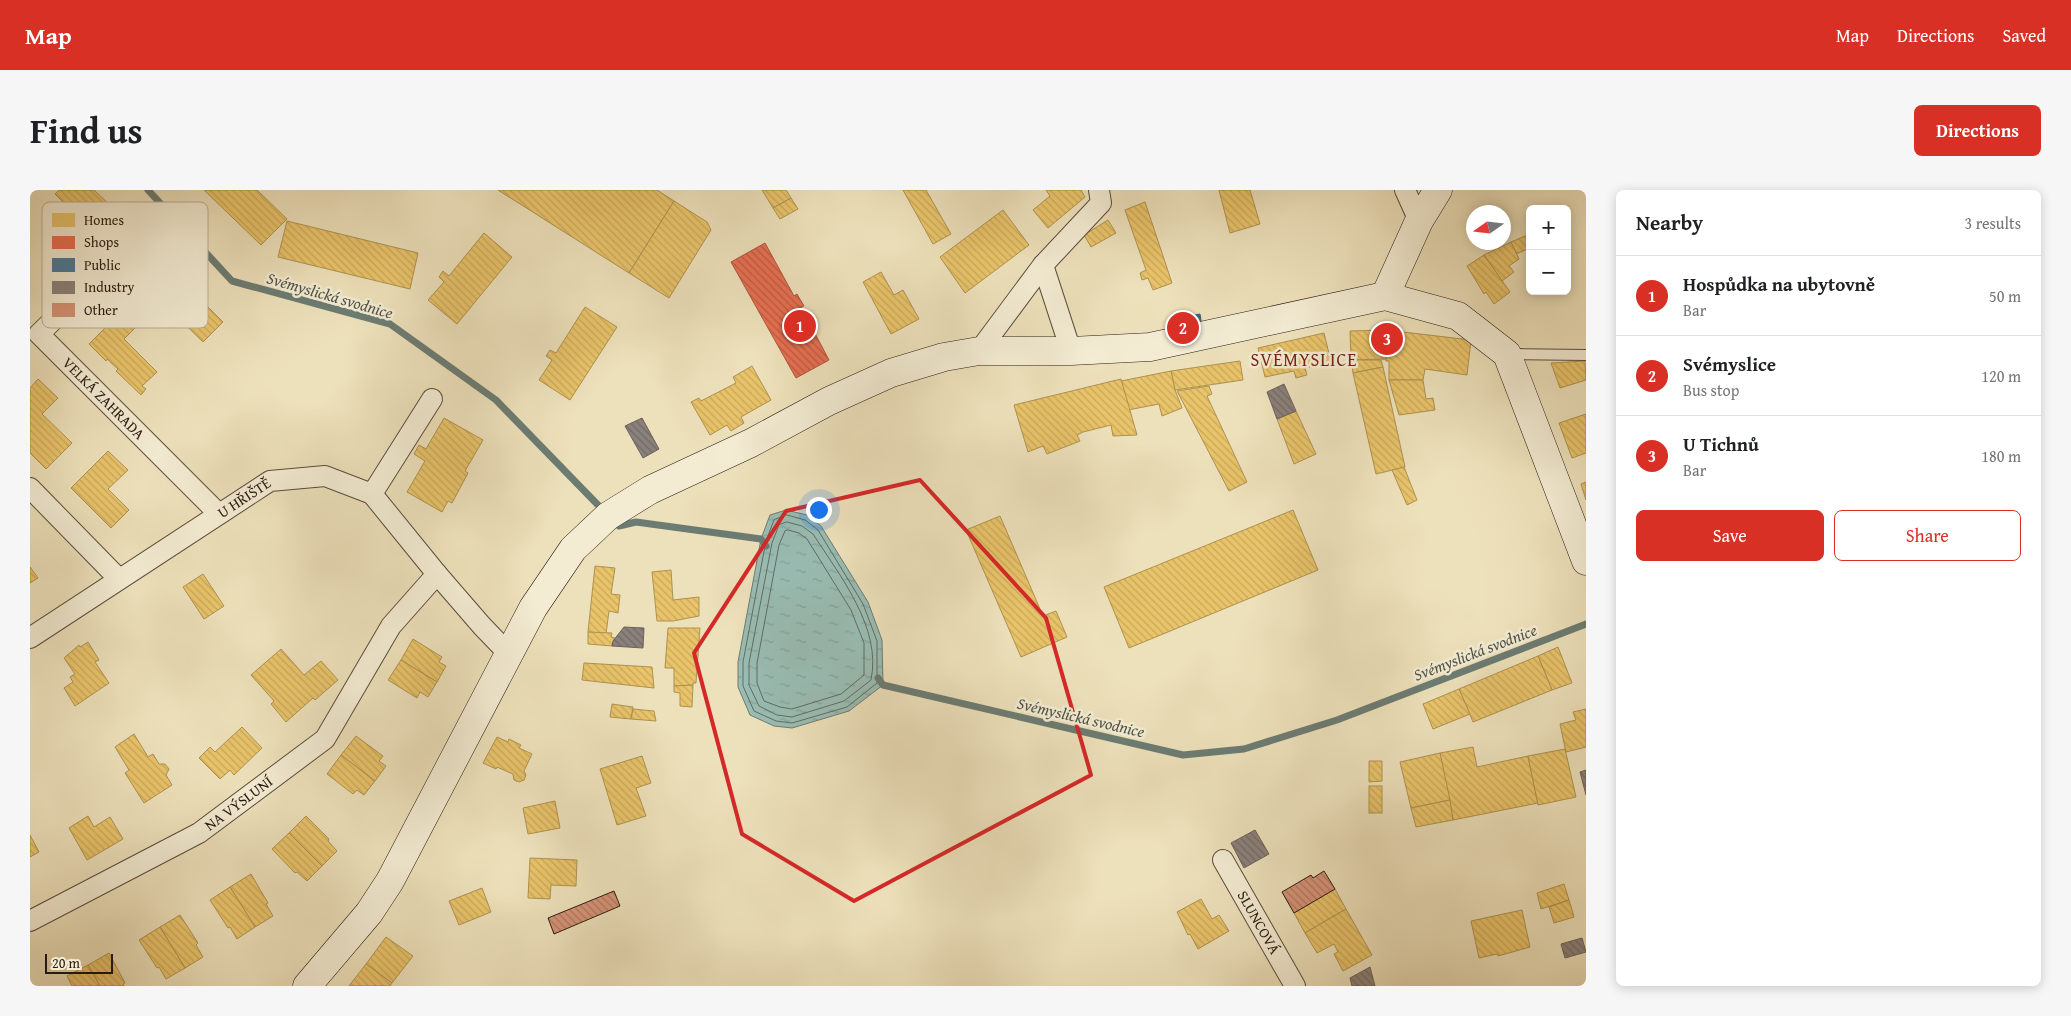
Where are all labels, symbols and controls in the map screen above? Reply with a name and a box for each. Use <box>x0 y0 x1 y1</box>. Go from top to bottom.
text: Map <box>25 18 72 53</box>
text: Map <box>1836 22 1869 49</box>
text: Directions <box>1897 22 1974 49</box>
text: Saved <box>2002 22 2046 49</box>
text: Find us <box>30 105 143 156</box>
button: Directions <box>1914 105 2041 156</box>
legend <box>42 202 208 328</box>
north arrow <box>1466 205 1511 250</box>
map controls <box>1526 205 1571 295</box>
button: + <box>1526 205 1571 250</box>
text: Nearby <box>1636 207 1703 238</box>
text: Homes <box>84 210 124 230</box>
text: 3 results <box>1964 211 2021 235</box>
text: Shops <box>84 232 119 252</box>
button: − <box>1526 250 1571 295</box>
text: Public <box>84 255 120 275</box>
water label: Svémyslická svodnice <box>264 266 396 325</box>
text: Hospůdka na ubytovně <box>1683 270 1875 298</box>
text: Industry <box>84 277 134 297</box>
text: 1 <box>1648 284 1656 308</box>
text: 50 m <box>1989 284 2021 308</box>
text: Bar <box>1683 298 1706 322</box>
text: Other <box>84 300 118 320</box>
pin: 1 <box>784 307 816 345</box>
pin: 2 <box>1167 309 1199 347</box>
pin: 3 <box>1371 320 1403 358</box>
district label: SVÉMYSLICE <box>1251 346 1357 373</box>
text: Svémyslice <box>1683 350 1776 378</box>
street label: VELKÁ ZAHRADA <box>58 352 150 444</box>
text: 2 <box>1648 364 1656 388</box>
text: 120 m <box>1981 364 2021 388</box>
text: Bus stop <box>1683 378 1739 402</box>
text: U Tichnů <box>1683 430 1759 458</box>
text: 3 <box>1648 444 1656 468</box>
text: 180 m <box>1981 444 2021 468</box>
text: Bar <box>1683 458 1706 482</box>
street label: U HŘIŠTĚ <box>213 472 275 523</box>
your location <box>806 497 832 523</box>
button: Save <box>1636 510 1824 561</box>
button: Share <box>1834 510 2021 561</box>
water label: Svémyslická svodnice <box>1410 617 1541 687</box>
water label: Svémyslická svodnice <box>1015 691 1148 743</box>
street label: NA VÝSLUNÍ <box>200 770 277 835</box>
street label: SLUNCOVÁ <box>1233 887 1286 958</box>
scale bar <box>45 951 112 974</box>
text: 20 m <box>52 953 80 973</box>

